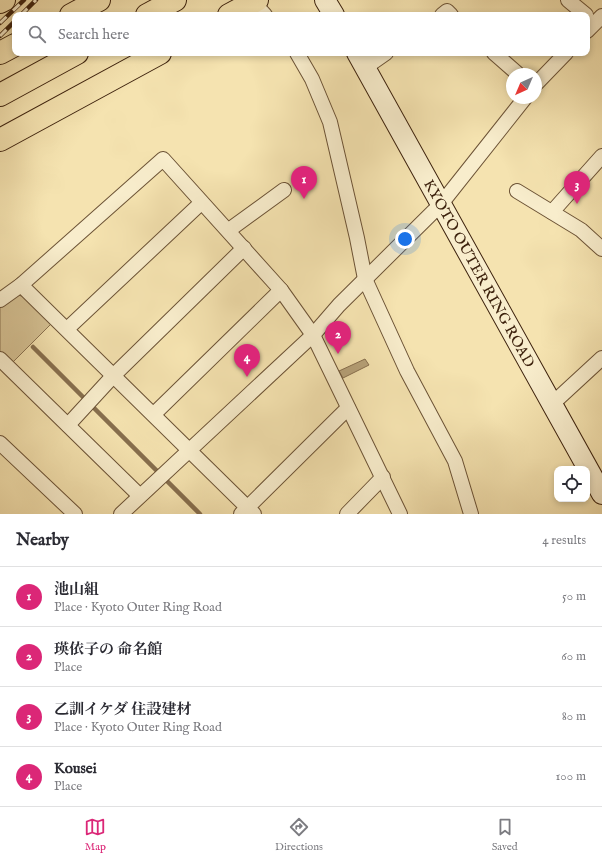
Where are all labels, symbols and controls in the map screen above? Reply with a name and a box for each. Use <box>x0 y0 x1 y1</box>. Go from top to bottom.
search box <box>12 12 590 56</box>
icon: search <box>26 23 48 45</box>
text: Search here <box>58 25 129 44</box>
north arrow <box>506 68 542 104</box>
pin: 1 <box>291 166 317 199</box>
pin: 3 <box>564 171 590 204</box>
street label: KYOTO OUTER RING ROAD <box>419 176 539 371</box>
your location <box>395 229 415 249</box>
pin: 2 <box>325 321 351 354</box>
pin: 4 <box>234 344 260 377</box>
map controls <box>554 466 590 502</box>
button: locate <box>554 466 590 502</box>
text: Nearby <box>16 530 69 551</box>
text: 4 results <box>542 532 586 549</box>
text: 池山組 <box>54 580 99 599</box>
text: 1 <box>27 588 31 605</box>
text: 50 m <box>562 588 586 605</box>
text: Place · Kyoto Outer Ring Road <box>54 599 222 616</box>
text: 瑛依子の 命名館 <box>54 640 162 659</box>
text: 2 <box>26 648 32 665</box>
text: 60 m <box>561 648 586 665</box>
text: Place <box>54 659 82 676</box>
text: 乙訓イケダ 住設建材 <box>54 700 191 719</box>
text: 3 <box>27 708 31 725</box>
text: 80 m <box>562 708 586 725</box>
text: Place · Kyoto Outer Ring Road <box>54 719 222 736</box>
text: Kousei <box>54 759 97 778</box>
text: 4 <box>26 768 32 785</box>
text: 100 m <box>556 768 586 785</box>
text: Place <box>54 778 82 795</box>
tab: Map <box>84 816 106 854</box>
tab: Directions <box>275 816 323 854</box>
tab: Saved <box>492 816 518 854</box>

